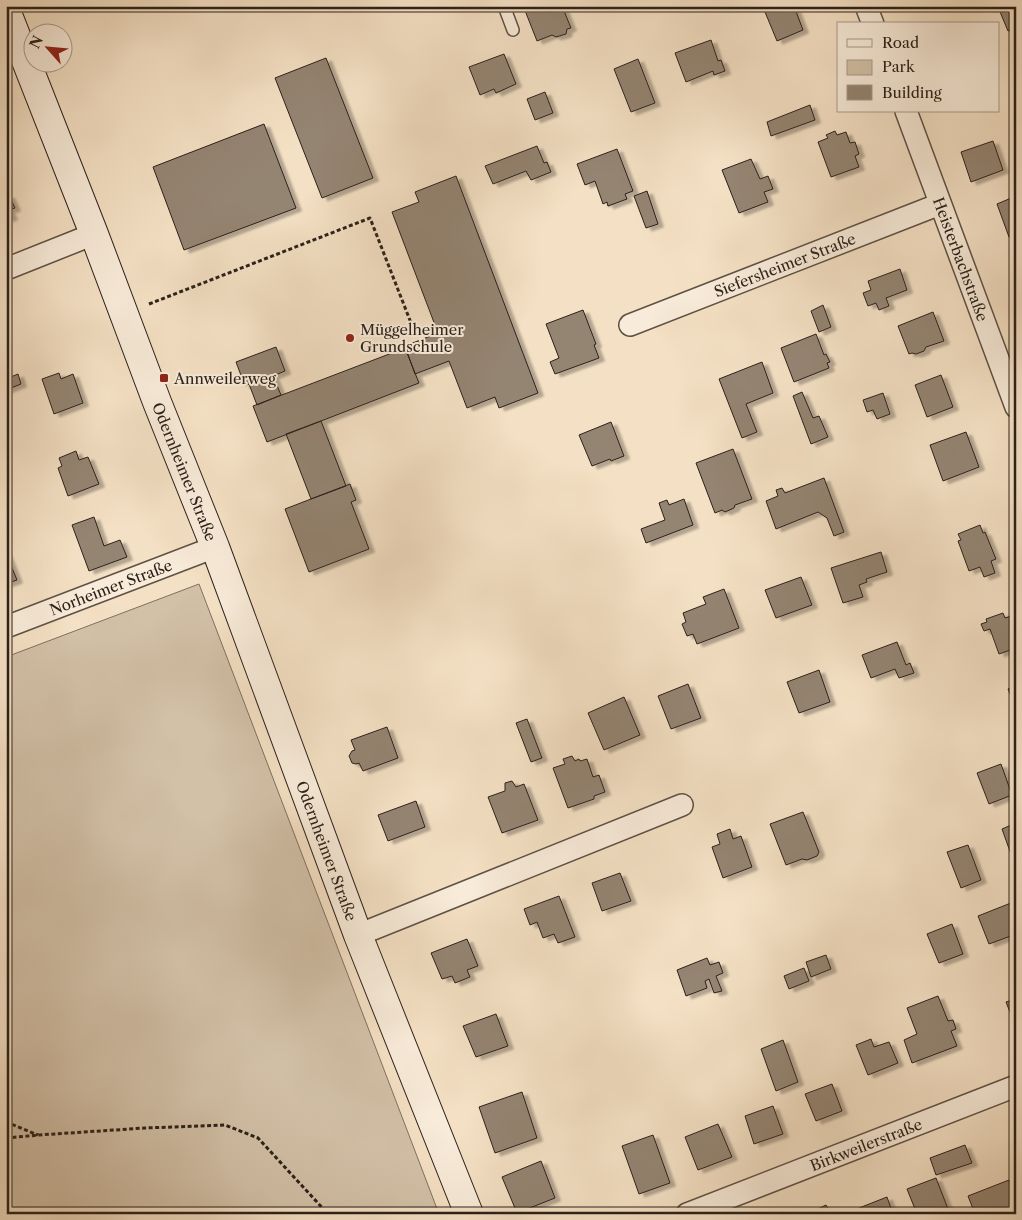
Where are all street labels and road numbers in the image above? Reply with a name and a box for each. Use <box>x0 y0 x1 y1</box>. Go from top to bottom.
street label: Heisterbachstraße <box>929 194 993 324</box>
street label: Siefersheimer Straße <box>711 228 858 301</box>
street label: Odernheimer Straße <box>149 399 221 544</box>
street label: Norheimer Straße <box>47 555 175 619</box>
street label: Odernheimer Straße <box>292 778 361 923</box>
street label: Birkweilerstraße <box>807 1114 925 1175</box>

